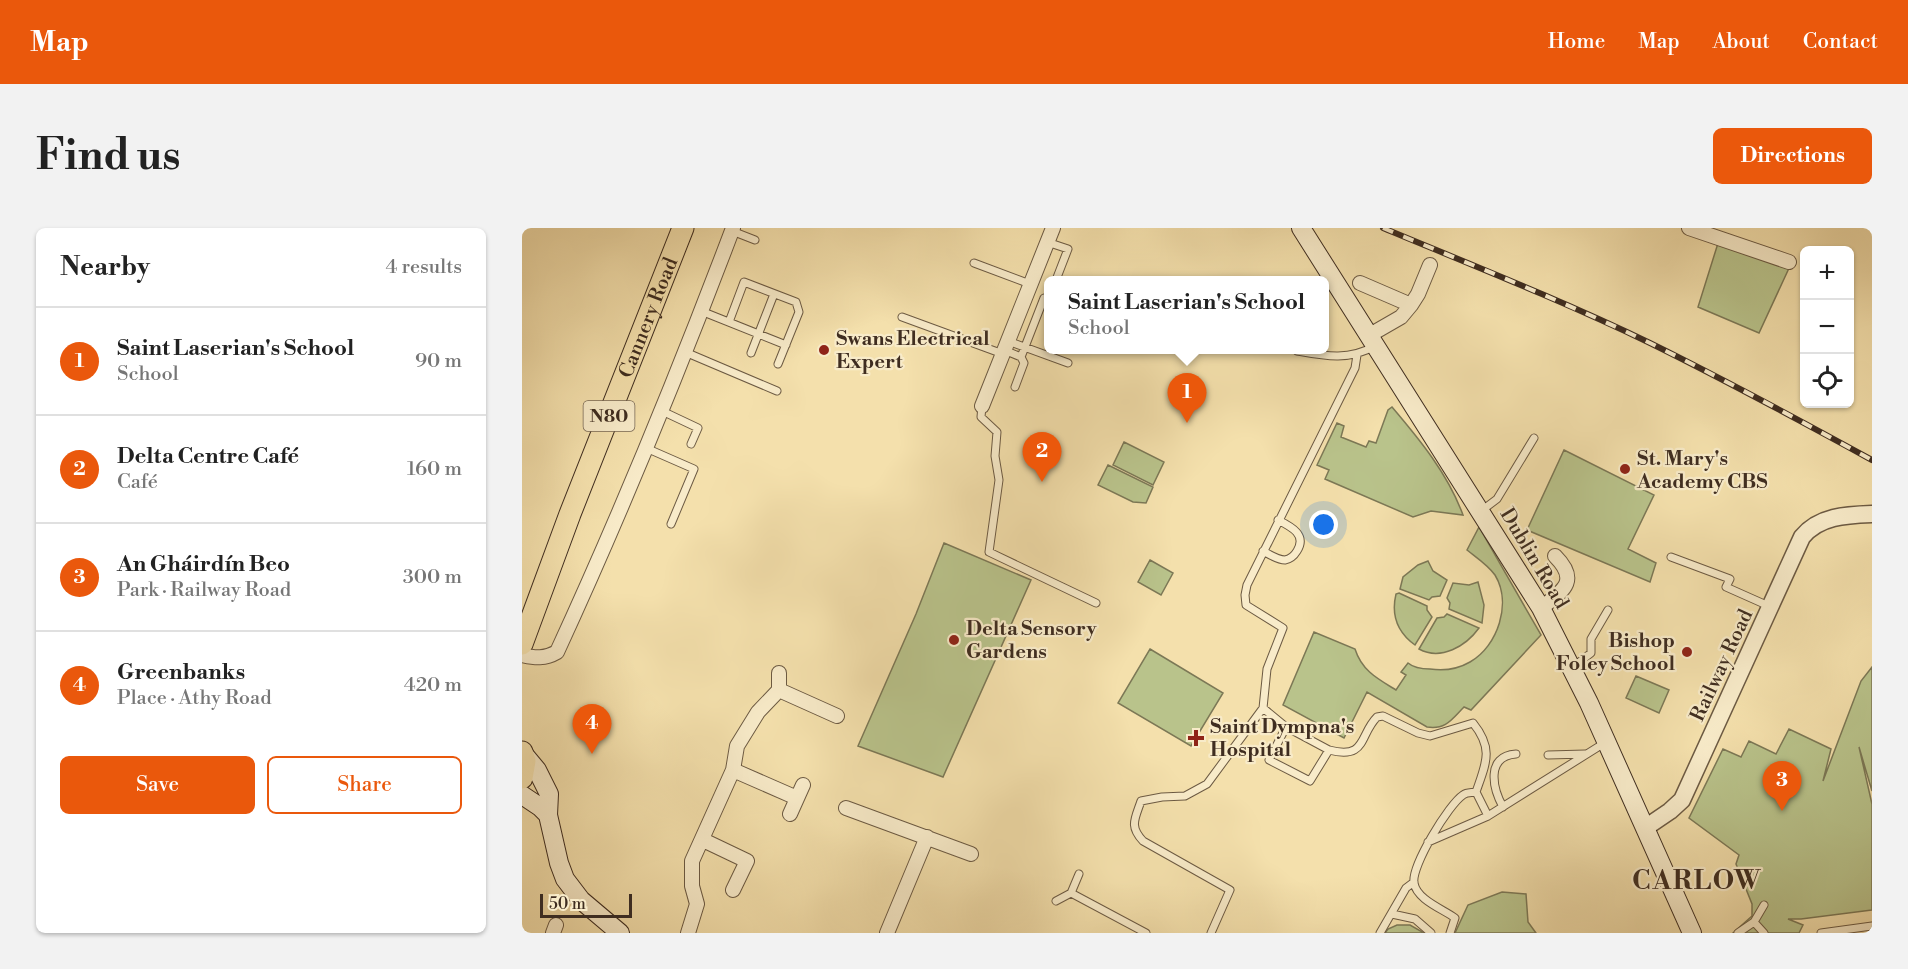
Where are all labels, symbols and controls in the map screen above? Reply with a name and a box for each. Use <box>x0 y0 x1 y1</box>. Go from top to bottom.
text: Map <box>30 25 89 60</box>
text: Home <box>1548 29 1605 55</box>
text: Map <box>1638 29 1680 55</box>
text: About <box>1713 29 1770 55</box>
text: Contact <box>1803 29 1878 55</box>
button: Directions <box>1713 128 1872 184</box>
text: Find us <box>36 130 180 183</box>
map controls <box>1800 246 1854 408</box>
button: + <box>1800 246 1854 300</box>
text: Nearby <box>60 251 150 283</box>
street label: Cannery Road <box>614 253 684 382</box>
text: 4 results <box>385 255 462 280</box>
popup <box>1044 276 1329 354</box>
text: Saint Laserian's School <box>1068 289 1305 316</box>
button: − <box>1800 300 1854 354</box>
text: School <box>1068 316 1130 341</box>
place label: Swans Electrical Expert <box>836 327 990 375</box>
text: Saint Laserian's School <box>117 335 354 362</box>
marker: Swans Electrical Expert <box>817 343 831 357</box>
text: 1 <box>75 349 84 374</box>
text: 90 m <box>415 349 462 374</box>
button: locate <box>1800 354 1854 408</box>
text: School <box>117 362 179 387</box>
pin: 1 <box>1168 374 1206 423</box>
road number: N80 <box>584 401 634 431</box>
pin: 2 <box>1022 432 1062 482</box>
text: Delta Centre Café <box>117 443 299 470</box>
place label: St. Mary's Academy CBS <box>1636 447 1768 495</box>
text: 2 <box>73 457 86 482</box>
text: 160 m <box>407 457 462 482</box>
marker: St. Mary's Academy CBS <box>1618 462 1632 476</box>
text: Café <box>117 470 158 495</box>
street label: Dublin Road <box>1494 504 1574 614</box>
your location <box>1309 510 1338 539</box>
text: An Gháirdín Beo <box>117 551 290 578</box>
text: 3 <box>73 565 86 590</box>
text: 300 m <box>403 565 462 590</box>
text: Park · Railway Road <box>117 578 291 603</box>
street label: Railway Road <box>1685 605 1760 726</box>
place label: Delta Sensory Gardens <box>966 617 1097 665</box>
place label: Bishop Foley School <box>1556 629 1675 677</box>
marker: Delta Sensory Gardens <box>947 633 961 647</box>
marker: Bishop Foley School <box>1680 645 1694 659</box>
text: Greenbanks <box>117 659 245 686</box>
text: 4 <box>73 673 86 698</box>
text: 420 m <box>404 673 462 698</box>
text: Place · Athy Road <box>117 686 272 711</box>
pin: 4 <box>572 704 612 754</box>
place label: Saint Dympna's Hospital <box>1210 715 1354 763</box>
marker: Saint Dympna's Hospital <box>1187 729 1205 747</box>
button: Save <box>60 756 255 814</box>
button: Share <box>267 756 462 814</box>
pin: 3 <box>1762 762 1802 811</box>
district label: CARLOW <box>1632 865 1762 897</box>
scale bar <box>540 891 632 918</box>
text: 50 m <box>549 894 586 914</box>

